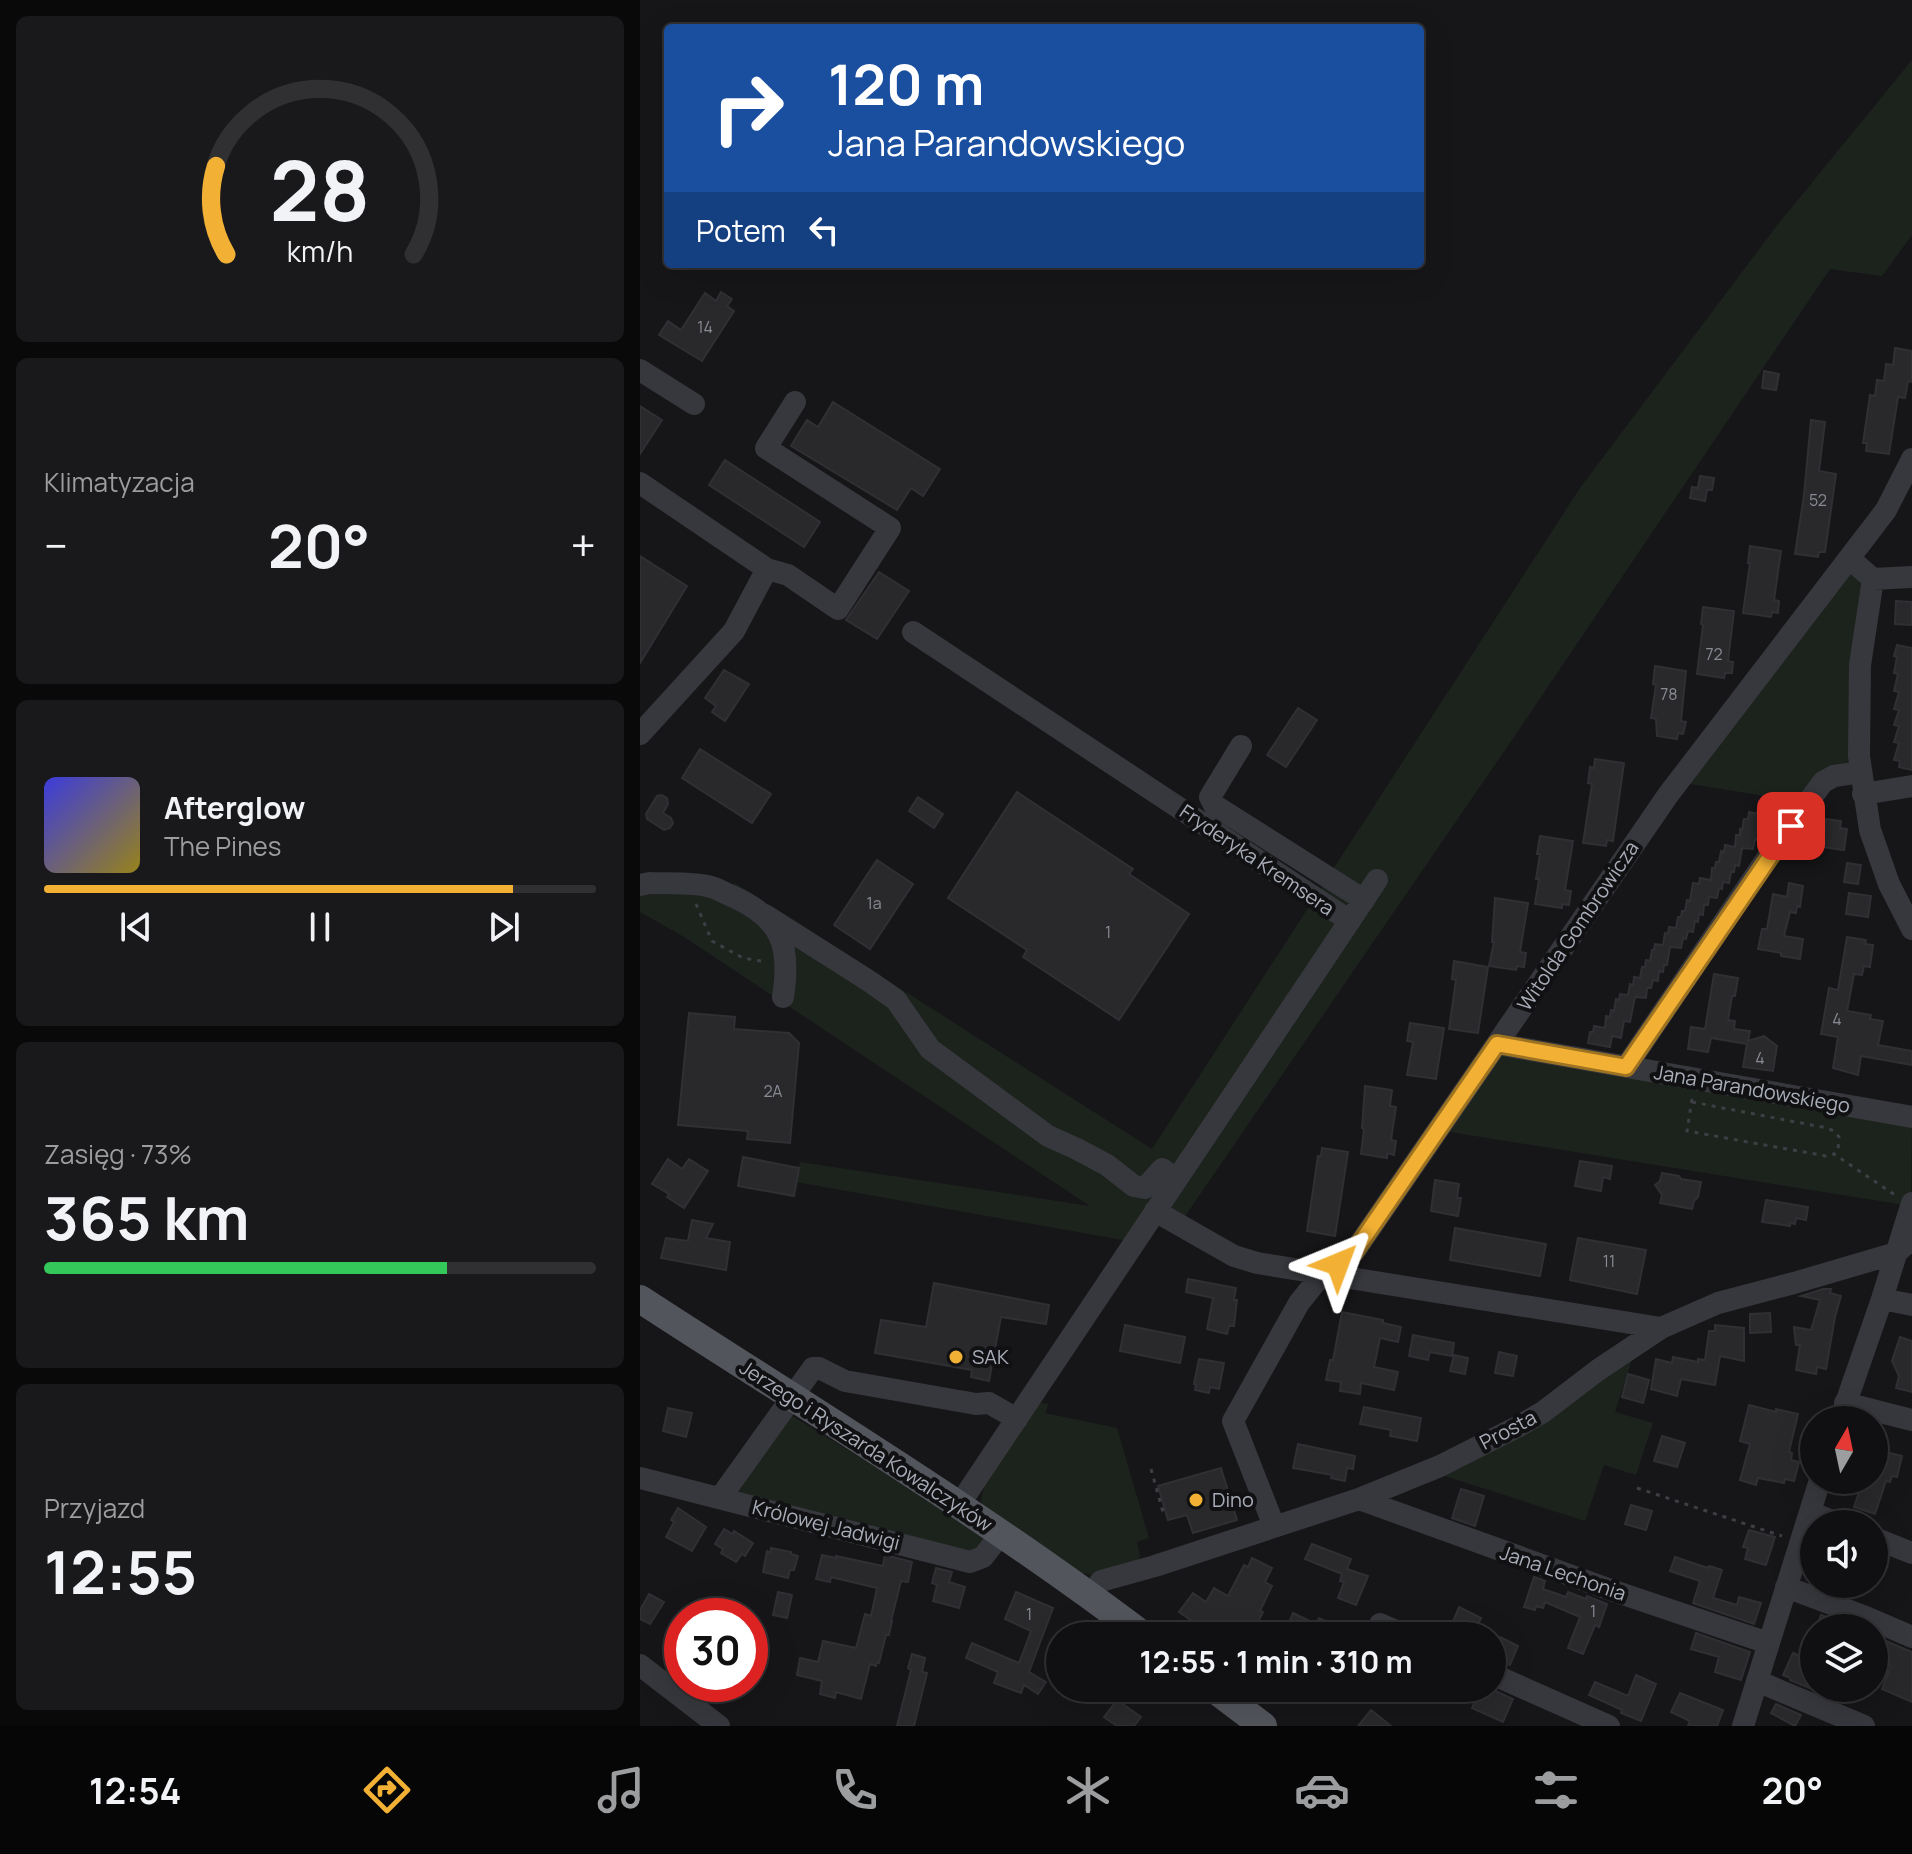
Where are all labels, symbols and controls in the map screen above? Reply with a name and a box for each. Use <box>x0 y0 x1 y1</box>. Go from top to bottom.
text: 120 m <box>828 45 984 122</box>
icon: right <box>696 56 800 160</box>
text: Jana Parandowskiego <box>828 118 1185 167</box>
text: 28 <box>270 132 370 246</box>
icon: left <box>802 208 846 252</box>
text: Potem <box>696 210 786 251</box>
text: km/h <box>287 232 353 271</box>
house number: 14 <box>697 316 713 338</box>
text: Klimatyzacja <box>44 464 195 500</box>
house number: 52 <box>1809 489 1827 511</box>
text: 20° <box>268 504 370 586</box>
text: − <box>44 515 68 575</box>
text: + <box>571 515 596 575</box>
house number: 72 <box>1705 643 1723 665</box>
house number: 78 <box>1660 683 1678 705</box>
text: Afterglow <box>164 787 305 828</box>
pin <box>1757 792 1825 860</box>
street label: Fryderyka Kremsera <box>1175 798 1340 921</box>
icon: arrive <box>1769 804 1813 848</box>
text: The Pines <box>164 828 281 864</box>
street label: Witolda Gombrowicza <box>1511 836 1645 1016</box>
house number: 1a <box>866 892 882 914</box>
icon: previous <box>114 905 158 949</box>
icon: pause <box>298 905 342 949</box>
icon: next <box>482 905 526 949</box>
house number: 1 <box>1105 921 1111 943</box>
house number: 4 <box>1832 1008 1842 1030</box>
house number: 4 <box>1755 1047 1765 1069</box>
street label: Jana Parandowskiego <box>1652 1058 1852 1119</box>
house number: 2A <box>764 1080 782 1102</box>
text: Zasięg · 73% <box>44 1136 192 1172</box>
text: 365 km <box>44 1176 250 1258</box>
position arrow <box>1296 1222 1380 1306</box>
house number: 11 <box>1603 1250 1615 1272</box>
place label: SAK <box>972 1343 1009 1370</box>
marker: SAK <box>947 1348 965 1366</box>
street label: Jerzego i Ryszarda Kowalczyków <box>735 1354 998 1538</box>
street label: Prosta <box>1475 1403 1541 1456</box>
north arrow <box>1800 1406 1888 1494</box>
map controls <box>1800 1406 1888 1702</box>
place label: Dino <box>1212 1486 1254 1513</box>
text: Przyjazd <box>44 1490 145 1526</box>
marker: Dino <box>1187 1491 1205 1509</box>
street label: Królowej Jadwigi <box>749 1493 903 1556</box>
button: sound <box>1800 1510 1888 1598</box>
text: 12:55 <box>44 1530 197 1612</box>
street label: Jana Lechonia <box>1496 1538 1630 1607</box>
speed limit sign: 30 <box>664 1598 768 1702</box>
house number: 1 <box>1590 1600 1596 1622</box>
house number: 1 <box>1026 1603 1032 1625</box>
button: layers <box>1800 1614 1888 1702</box>
text: 12:55 · 1 min · 310 m <box>1139 1641 1413 1682</box>
icon: directions <box>359 1762 415 1818</box>
icon: music <box>593 1762 649 1818</box>
icon: phone <box>827 1762 883 1818</box>
icon: climate <box>1060 1762 1116 1818</box>
icon: car <box>1294 1762 1350 1818</box>
icon: filters <box>1528 1762 1584 1818</box>
text: 12:54 <box>89 1766 181 1815</box>
text: 20° <box>1762 1766 1823 1815</box>

